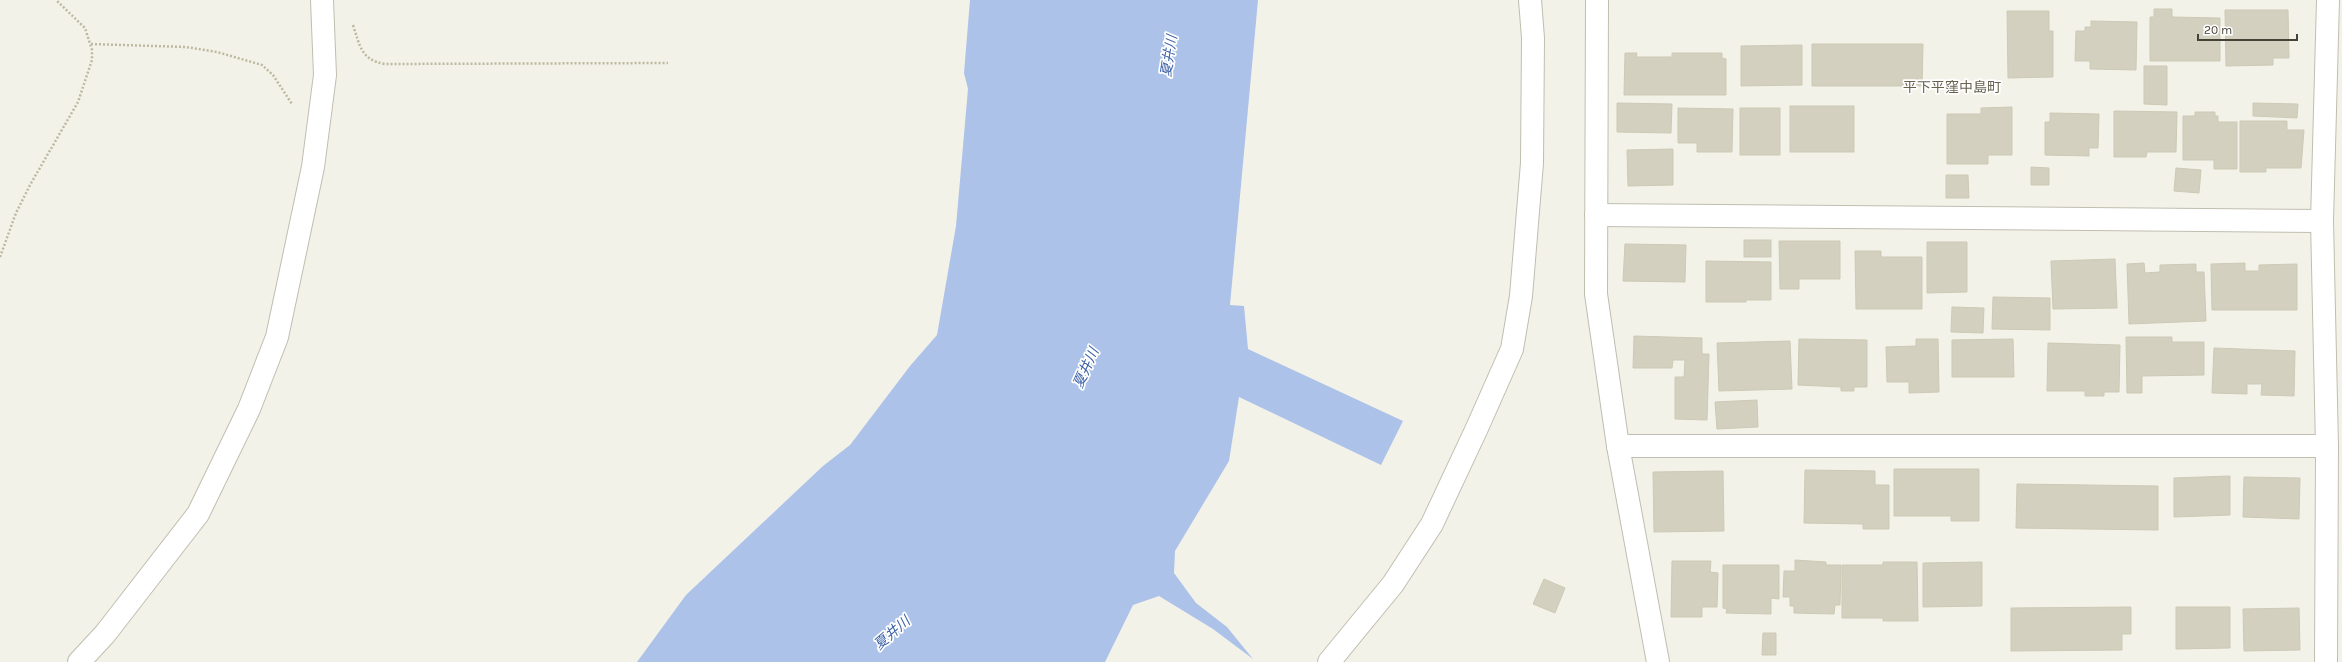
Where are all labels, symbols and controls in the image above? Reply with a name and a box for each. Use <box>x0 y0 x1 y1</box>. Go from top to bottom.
scale bar <box>2198 16 2297 42</box>
text: 20 m <box>2204 23 2232 37</box>
water label: 夏井川 <box>1157 32 1181 78</box>
district label: 平下平窪中島町 <box>1903 79 2001 96</box>
water label: 夏井川 <box>1070 344 1103 391</box>
water label: 夏井川 <box>871 611 915 653</box>

